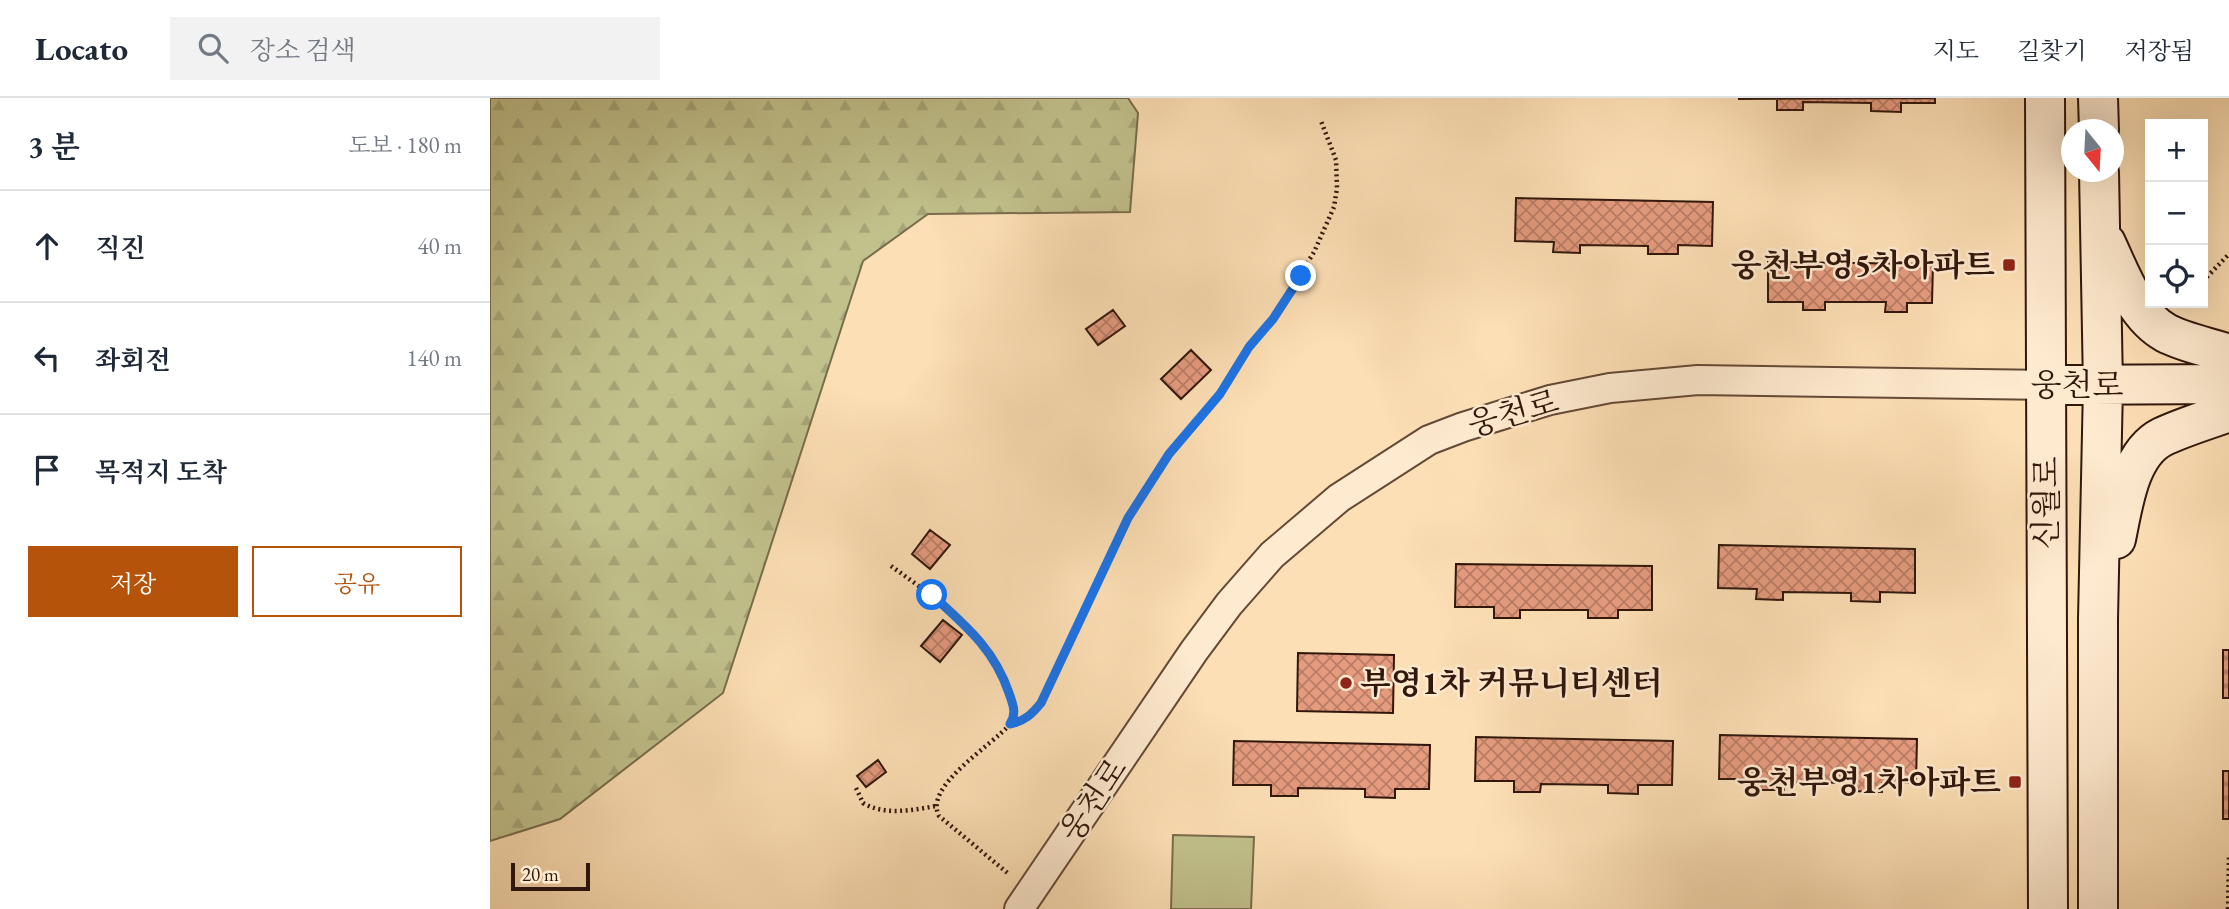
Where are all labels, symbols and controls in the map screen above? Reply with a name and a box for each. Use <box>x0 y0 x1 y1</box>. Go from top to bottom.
search box <box>170 17 660 80</box>
text: Locato <box>35 27 128 70</box>
icon: search <box>194 29 232 67</box>
text: 장소 검색 <box>250 33 356 67</box>
text: 지도 <box>1933 35 1979 66</box>
text: 길찾기 <box>2017 35 2086 66</box>
text: 저장됨 <box>2124 35 2194 66</box>
north arrow <box>2061 119 2124 182</box>
map controls <box>2145 119 2208 308</box>
button: + <box>2145 119 2208 182</box>
text: 3 분 <box>28 127 80 166</box>
text: 도보 · 180 m <box>348 130 462 160</box>
button: − <box>2145 182 2208 245</box>
icon: ahead <box>28 227 66 265</box>
text: 직진 <box>95 231 145 265</box>
text: 40 m <box>417 231 462 261</box>
place label: 웅천부영5차아파트 <box>1731 244 1995 286</box>
button: locate <box>2145 245 2208 308</box>
marker: 웅천부영5차아파트 <box>2001 257 2017 273</box>
route end <box>1285 260 1316 291</box>
icon: left <box>28 339 66 377</box>
text: 좌회전 <box>95 343 170 377</box>
text: 140 m <box>406 343 462 373</box>
street label: 웅천로 <box>2031 364 2123 406</box>
street label: 웅천로 <box>1463 380 1563 446</box>
icon: arrive <box>28 451 66 489</box>
text: 목적지 도착 <box>95 455 227 489</box>
street label: 신월로 <box>2025 457 2067 549</box>
button: 저장 <box>28 546 238 617</box>
button: 공유 <box>252 546 462 617</box>
route start <box>916 579 947 610</box>
place label: 부영1차 커뮤니티센터 <box>1360 662 1663 704</box>
marker: 부영1차 커뮤니티센터 <box>1338 675 1354 691</box>
street label: 웅천로 <box>1050 750 1136 850</box>
place label: 웅천부영1차아파트 <box>1737 761 2001 803</box>
marker: 웅천부영1차아파트 <box>2007 774 2023 790</box>
scale bar <box>511 860 590 892</box>
text: 20 m <box>522 862 559 887</box>

